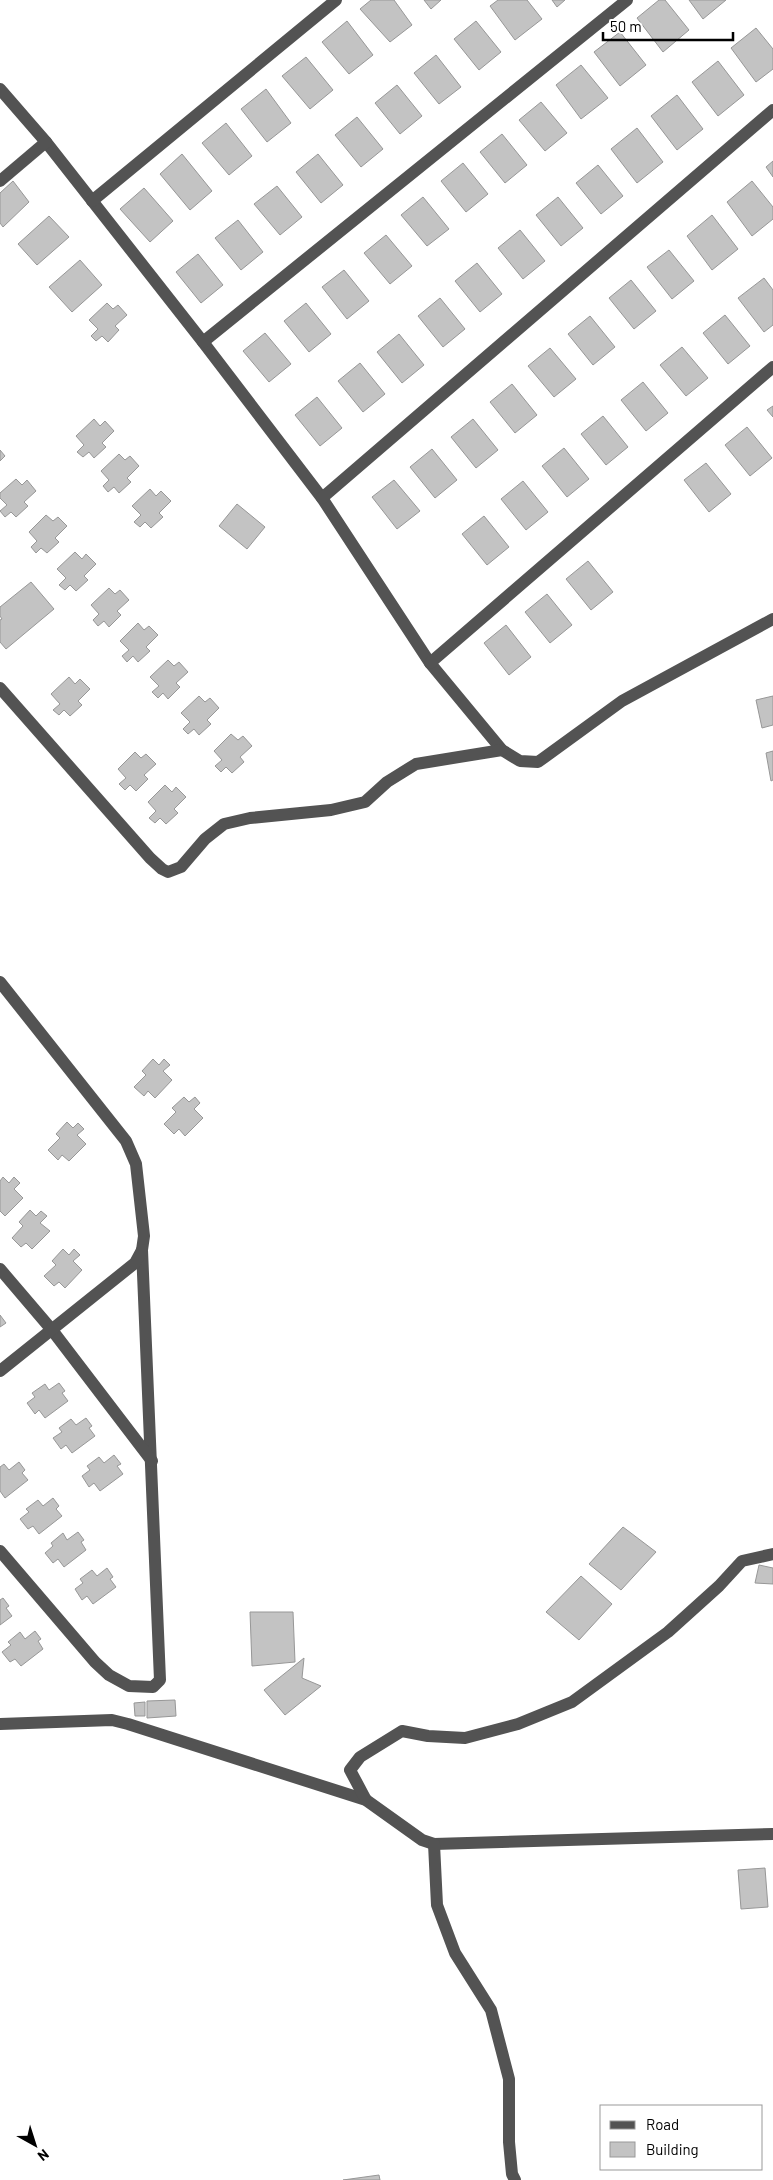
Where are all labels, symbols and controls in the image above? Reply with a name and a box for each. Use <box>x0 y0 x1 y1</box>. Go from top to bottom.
scale bar <box>603 10 733 42</box>
text: 50 m <box>610 17 642 35</box>
legend <box>600 2105 763 2170</box>
text: Road <box>646 2115 679 2133</box>
north arrow <box>10 2120 60 2170</box>
text: Building <box>646 2140 699 2158</box>
text: N <box>35 2146 52 2165</box>

